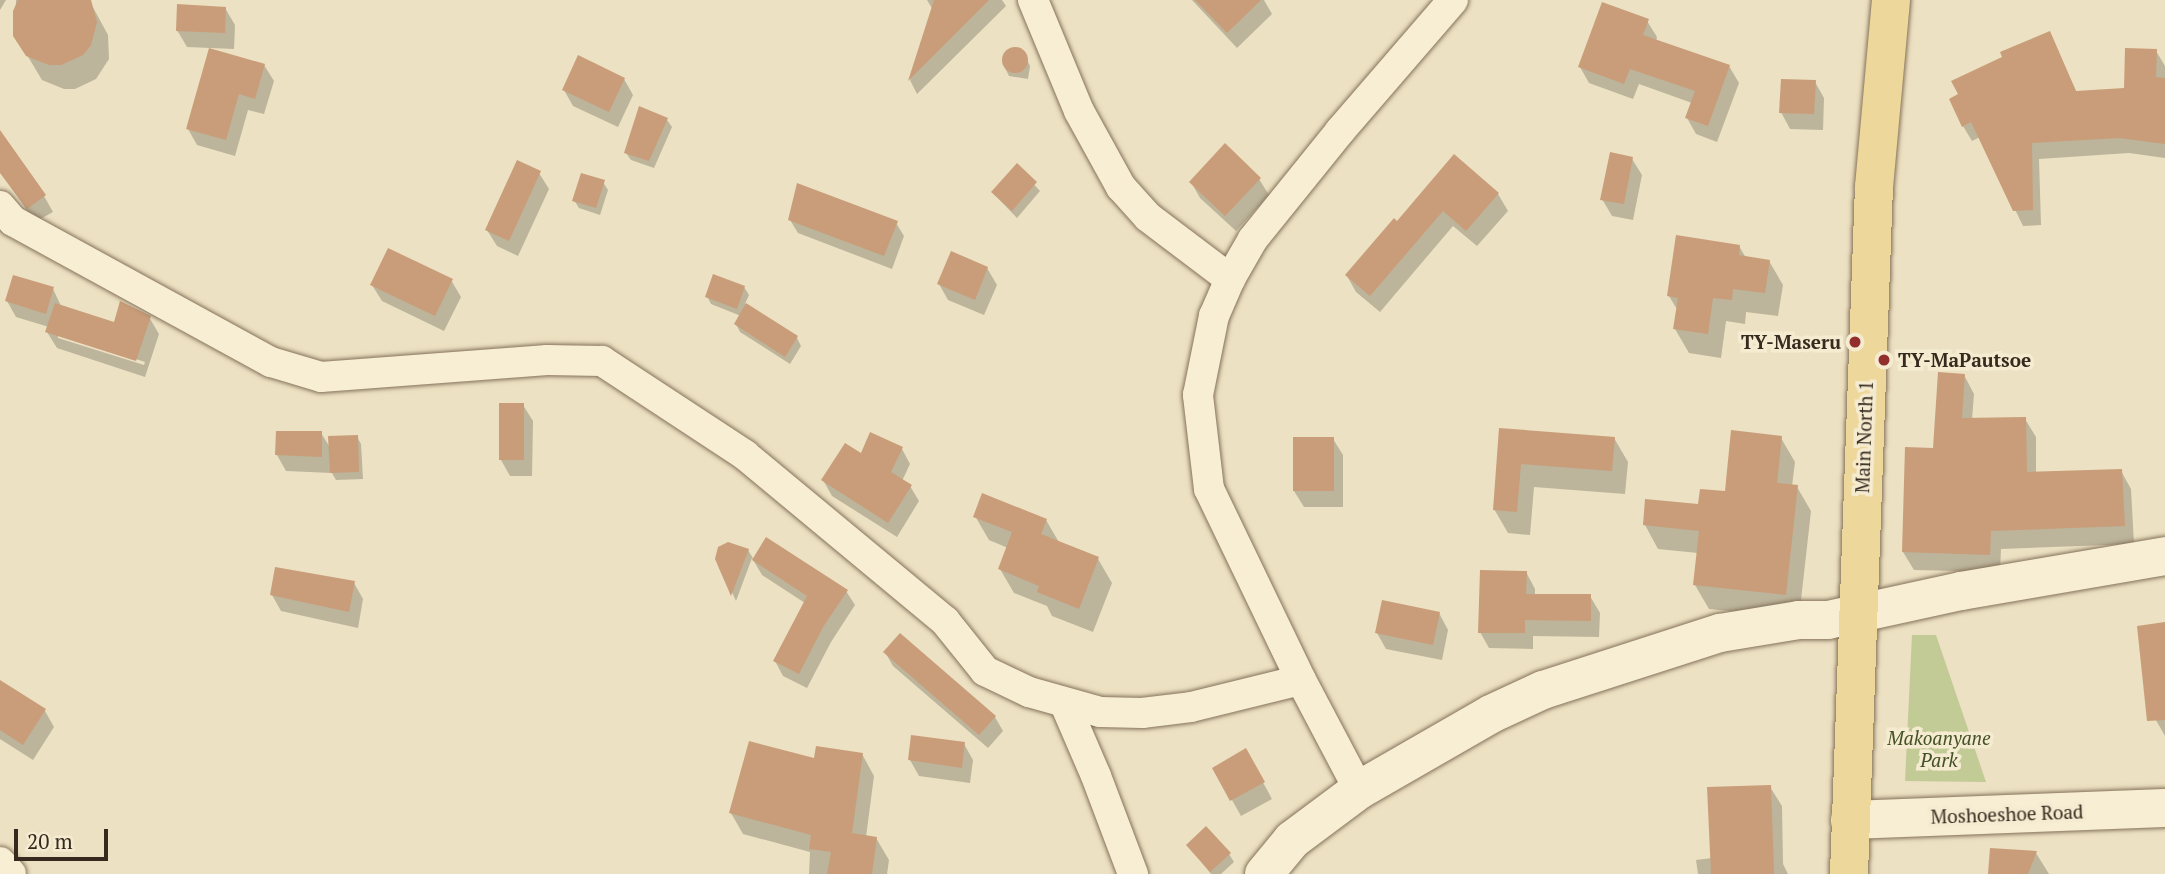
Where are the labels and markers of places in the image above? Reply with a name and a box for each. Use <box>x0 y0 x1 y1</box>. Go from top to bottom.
place label: TY-Maseru <box>1741 331 1841 353</box>
marker: TY-Maseru <box>1847 334 1863 350</box>
place label: TY-MaPautsoe <box>1898 349 2031 371</box>
marker: TY-MaPautsoe <box>1876 352 1892 368</box>

